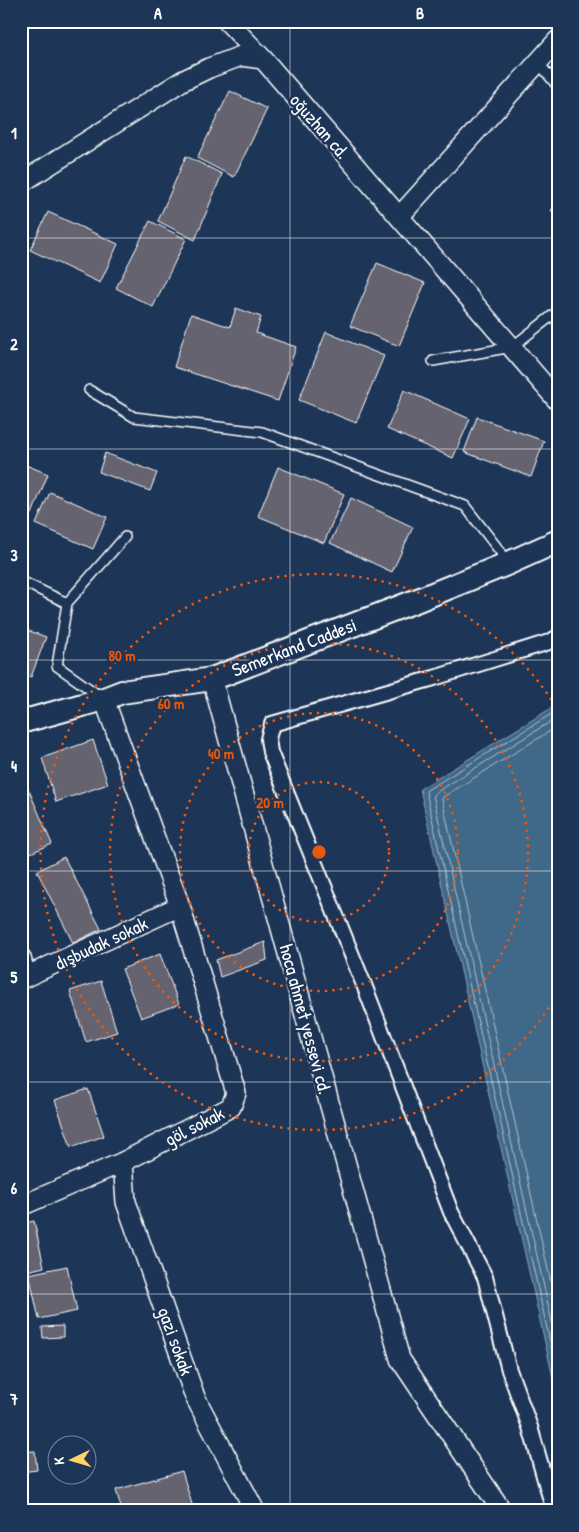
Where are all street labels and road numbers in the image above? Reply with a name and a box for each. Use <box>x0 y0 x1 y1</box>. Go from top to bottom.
street label: oğuzhan cd. <box>284 88 356 164</box>
street label: Semerkand Caddesi <box>228 611 360 683</box>
street label: dışbudak sokak <box>50 910 152 976</box>
street label: hoca ahmet yessevi cd. <box>273 941 339 1097</box>
street label: göl sokak <box>160 1100 228 1152</box>
street label: gazi sokak <box>152 1303 200 1379</box>

